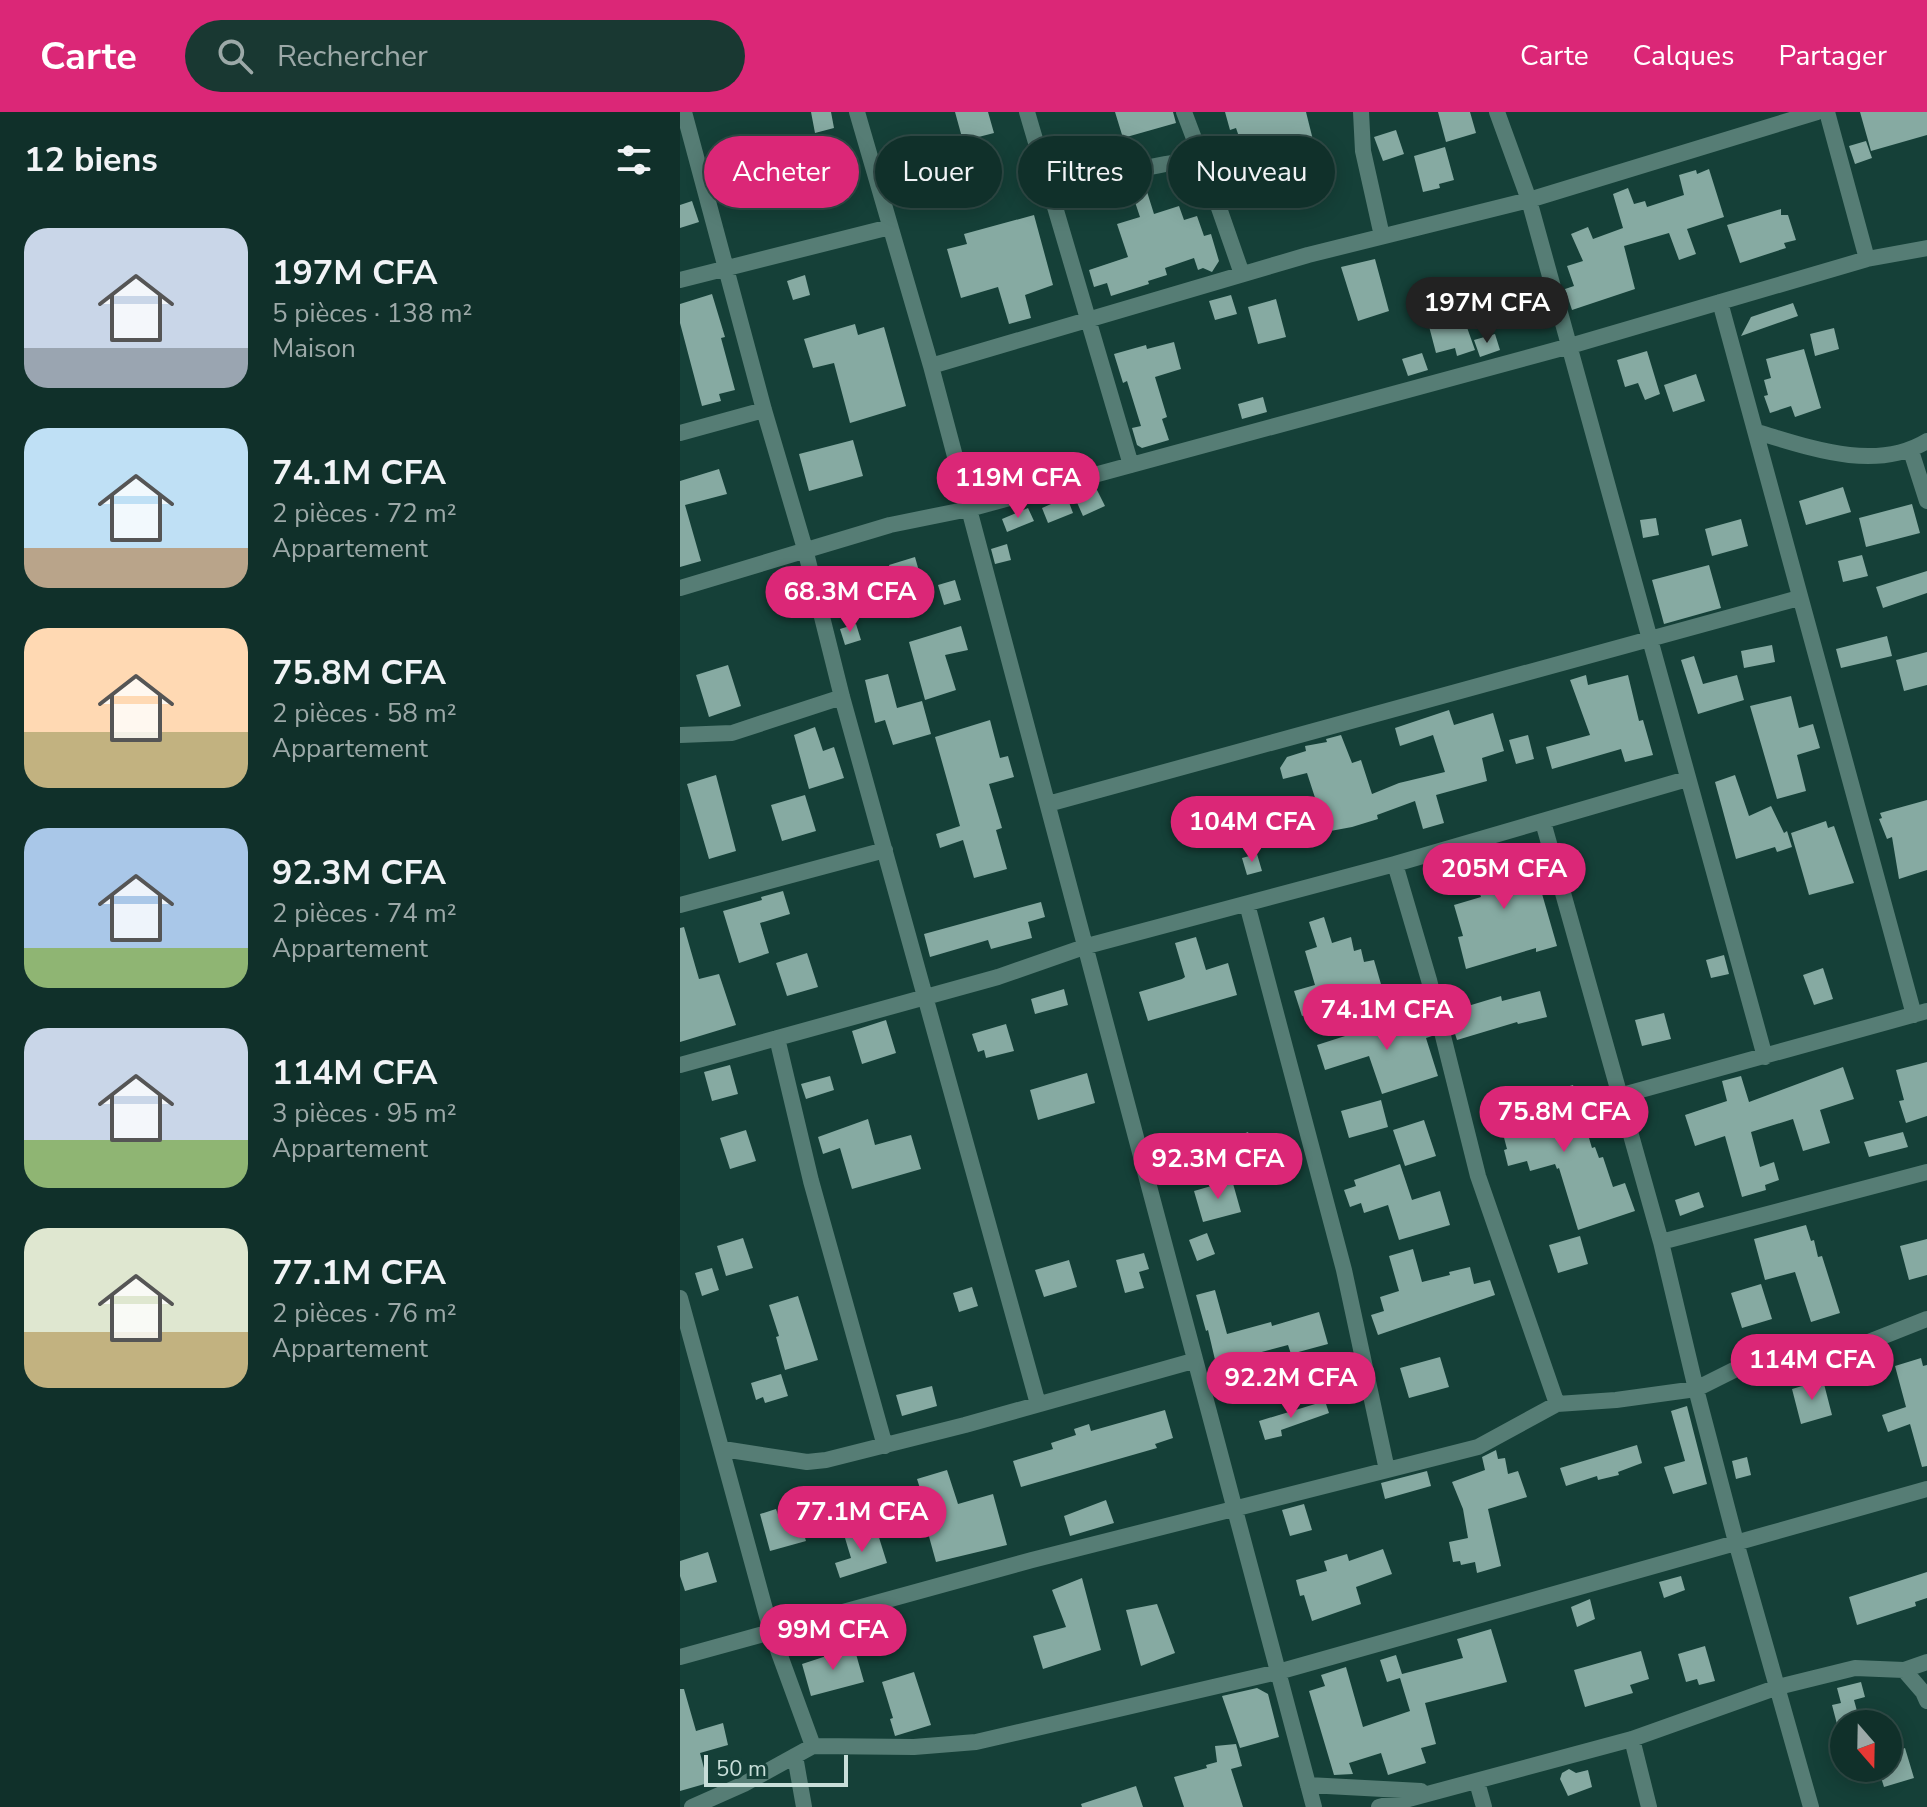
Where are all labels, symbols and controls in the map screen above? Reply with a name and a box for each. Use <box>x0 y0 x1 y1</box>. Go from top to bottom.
search box <box>185 20 745 92</box>
text: Carte <box>40 31 137 82</box>
icon: search <box>213 34 257 78</box>
text: Rechercher <box>277 36 428 77</box>
text: Carte <box>1520 37 1589 75</box>
text: Calques <box>1633 37 1734 75</box>
text: Partager <box>1778 37 1887 75</box>
chip: Acheter <box>704 136 859 208</box>
chip: Louer <box>875 136 1002 208</box>
chip: Filtres <box>1018 136 1152 208</box>
chip: Nouveau <box>1168 136 1335 208</box>
text: 12 biens <box>24 137 158 183</box>
icon: filters <box>612 138 656 182</box>
text: 197M CFA <box>272 250 438 296</box>
icon: home <box>88 260 184 356</box>
pin: 197M CFA <box>1404 277 1570 345</box>
text: 197M CFA <box>1424 285 1550 320</box>
text: 5 pièces · 138 m² <box>272 296 472 331</box>
text: Maison <box>272 331 356 366</box>
text: 74.1M CFA <box>272 450 446 496</box>
pin: 119M CFA <box>935 452 1101 520</box>
icon: home <box>88 460 184 556</box>
text: 119M CFA <box>955 460 1081 495</box>
text: 2 pièces · 72 m² <box>272 496 457 531</box>
text: Appartement <box>272 531 428 566</box>
pin: 68.3M CFA <box>758 566 942 634</box>
text: 68.3M CFA <box>783 574 917 609</box>
text: 75.8M CFA <box>272 650 446 696</box>
icon: home <box>88 660 184 756</box>
text: 2 pièces · 58 m² <box>272 696 457 731</box>
text: Appartement <box>272 731 428 766</box>
pin: 104M CFA <box>1169 796 1335 864</box>
text: 104M CFA <box>1189 804 1315 839</box>
pin: 205M CFA <box>1421 843 1587 911</box>
text: 92.3M CFA <box>272 850 446 896</box>
text: 205M CFA <box>1441 851 1567 886</box>
icon: home <box>88 860 184 956</box>
text: 2 pièces · 74 m² <box>272 896 457 931</box>
text: Appartement <box>272 931 428 966</box>
pin: 74.1M CFA <box>1295 984 1479 1052</box>
text: 74.1M CFA <box>1320 992 1454 1027</box>
text: 114M CFA <box>272 1050 438 1096</box>
icon: home <box>88 1060 184 1156</box>
pin: 75.8M CFA <box>1472 1086 1656 1154</box>
text: 75.8M CFA <box>1497 1094 1631 1129</box>
text: 3 pièces · 95 m² <box>272 1096 457 1131</box>
text: Appartement <box>272 1131 428 1166</box>
pin: 92.3M CFA <box>1126 1133 1310 1201</box>
text: 92.3M CFA <box>1151 1141 1285 1176</box>
text: 77.1M CFA <box>272 1250 446 1296</box>
icon: home <box>88 1260 184 1356</box>
text: 2 pièces · 76 m² <box>272 1296 457 1331</box>
text: Appartement <box>272 1331 428 1366</box>
pin: 114M CFA <box>1729 1334 1895 1402</box>
text: 114M CFA <box>1749 1342 1875 1377</box>
pin: 92.2M CFA <box>1199 1352 1383 1420</box>
text: 92.2M CFA <box>1224 1360 1358 1395</box>
pin: 77.1M CFA <box>770 1486 954 1554</box>
text: 77.1M CFA <box>795 1494 929 1529</box>
pin: 99M CFA <box>759 1604 907 1672</box>
text: 99M CFA <box>778 1612 888 1647</box>
north arrow <box>1830 1710 1902 1782</box>
map controls <box>1830 1710 1902 1782</box>
scale bar <box>704 1751 848 1787</box>
text: 50 m <box>716 1754 767 1784</box>

